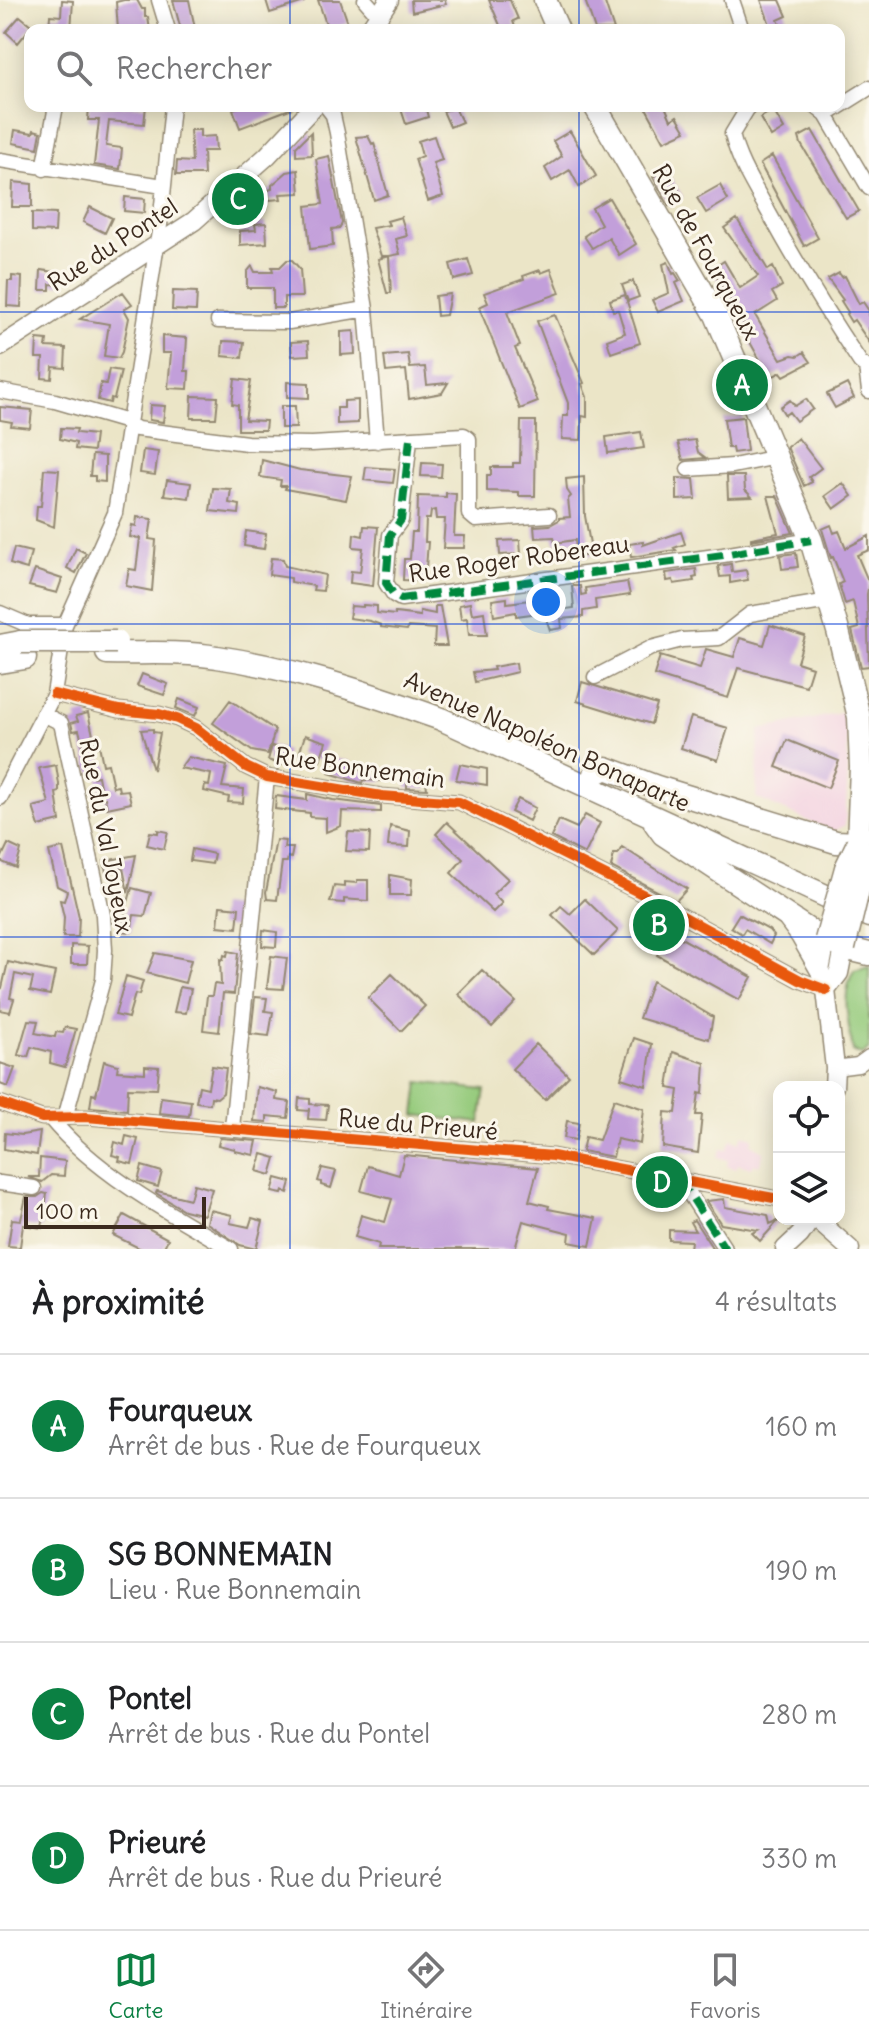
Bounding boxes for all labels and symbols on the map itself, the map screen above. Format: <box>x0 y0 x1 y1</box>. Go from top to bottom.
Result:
street label: Rue de Fourqueux <box>646 159 768 345</box>
pin: C <box>212 169 264 229</box>
street label: Rue du Pontel <box>42 191 183 297</box>
pin: A <box>716 355 768 415</box>
street label: Rue Roger Robereau <box>407 528 631 588</box>
your location <box>526 582 566 622</box>
street label: Avenue Napoléon Bonaparte <box>400 664 695 818</box>
street label: Rue du Val Joyeux <box>73 736 141 936</box>
street label: Rue Bonnemain <box>273 740 447 794</box>
pin: B <box>633 895 685 955</box>
street label: Rue du Prieuré <box>337 1102 499 1146</box>
pin: D <box>636 1152 688 1212</box>
scale bar <box>24 1193 206 1229</box>

